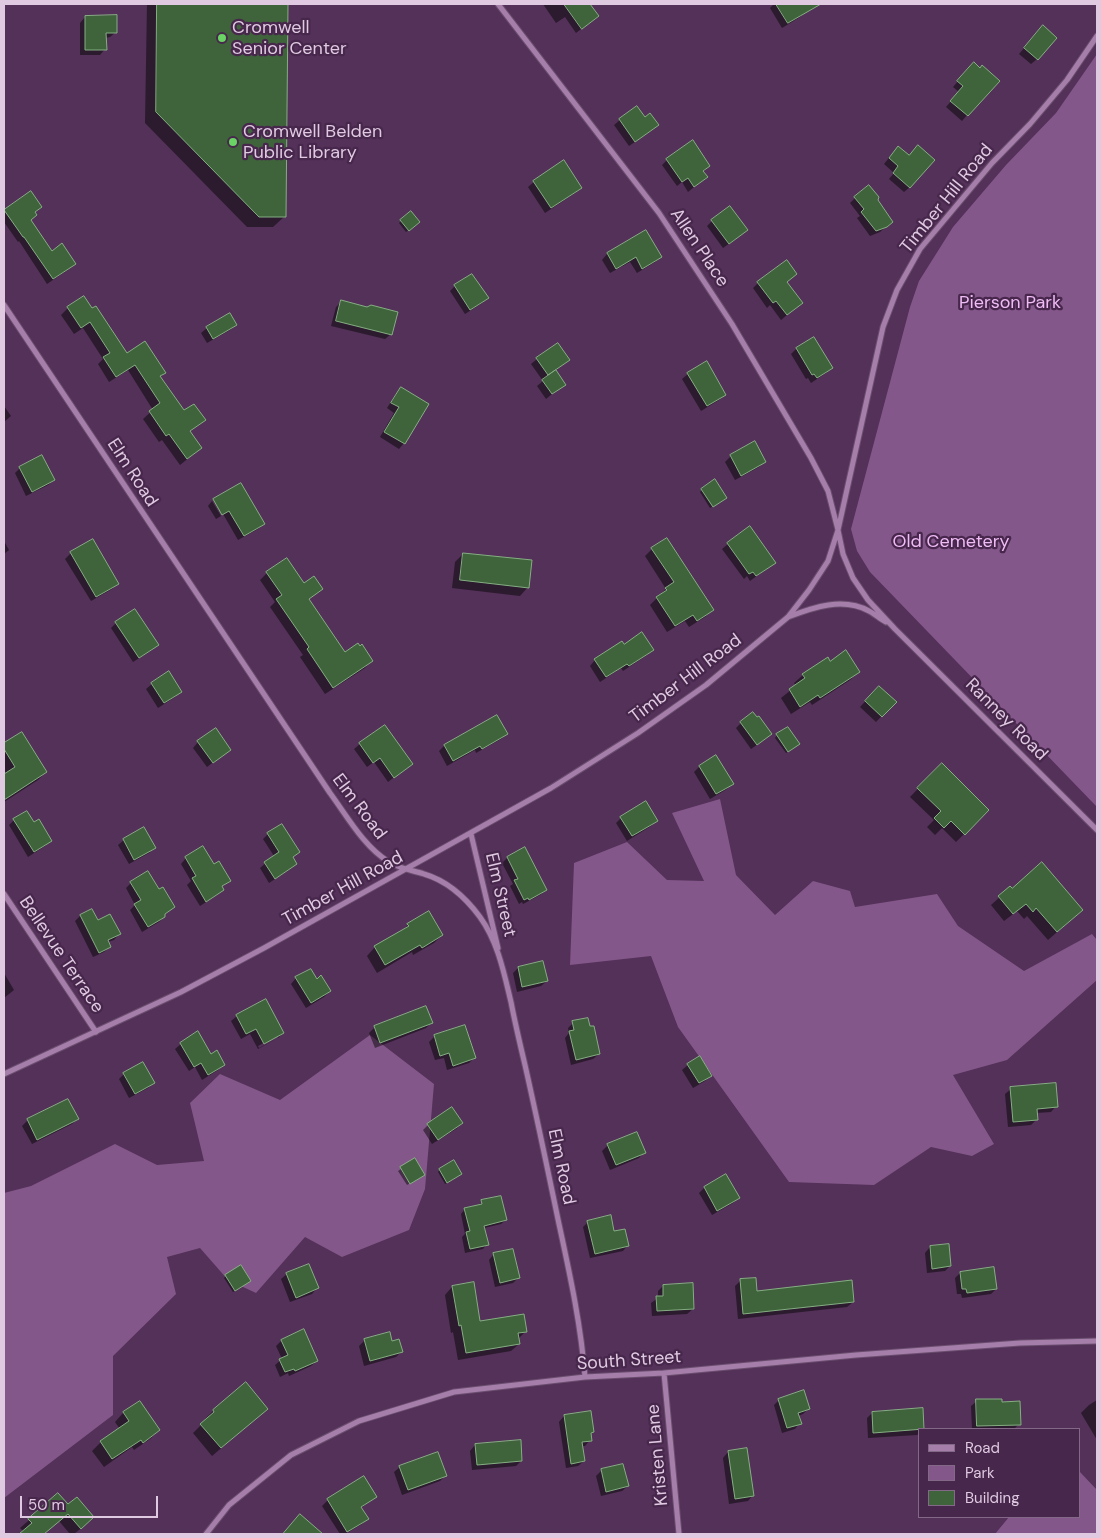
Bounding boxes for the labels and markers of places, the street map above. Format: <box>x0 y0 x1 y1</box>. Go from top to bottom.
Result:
place label: Cromwell Senior Center <box>232 17 347 59</box>
marker: Cromwell Senior Center <box>216 32 228 44</box>
place label: Cromwell Belden Public Library <box>243 121 382 163</box>
marker: Cromwell Belden Public Library <box>227 136 239 148</box>

